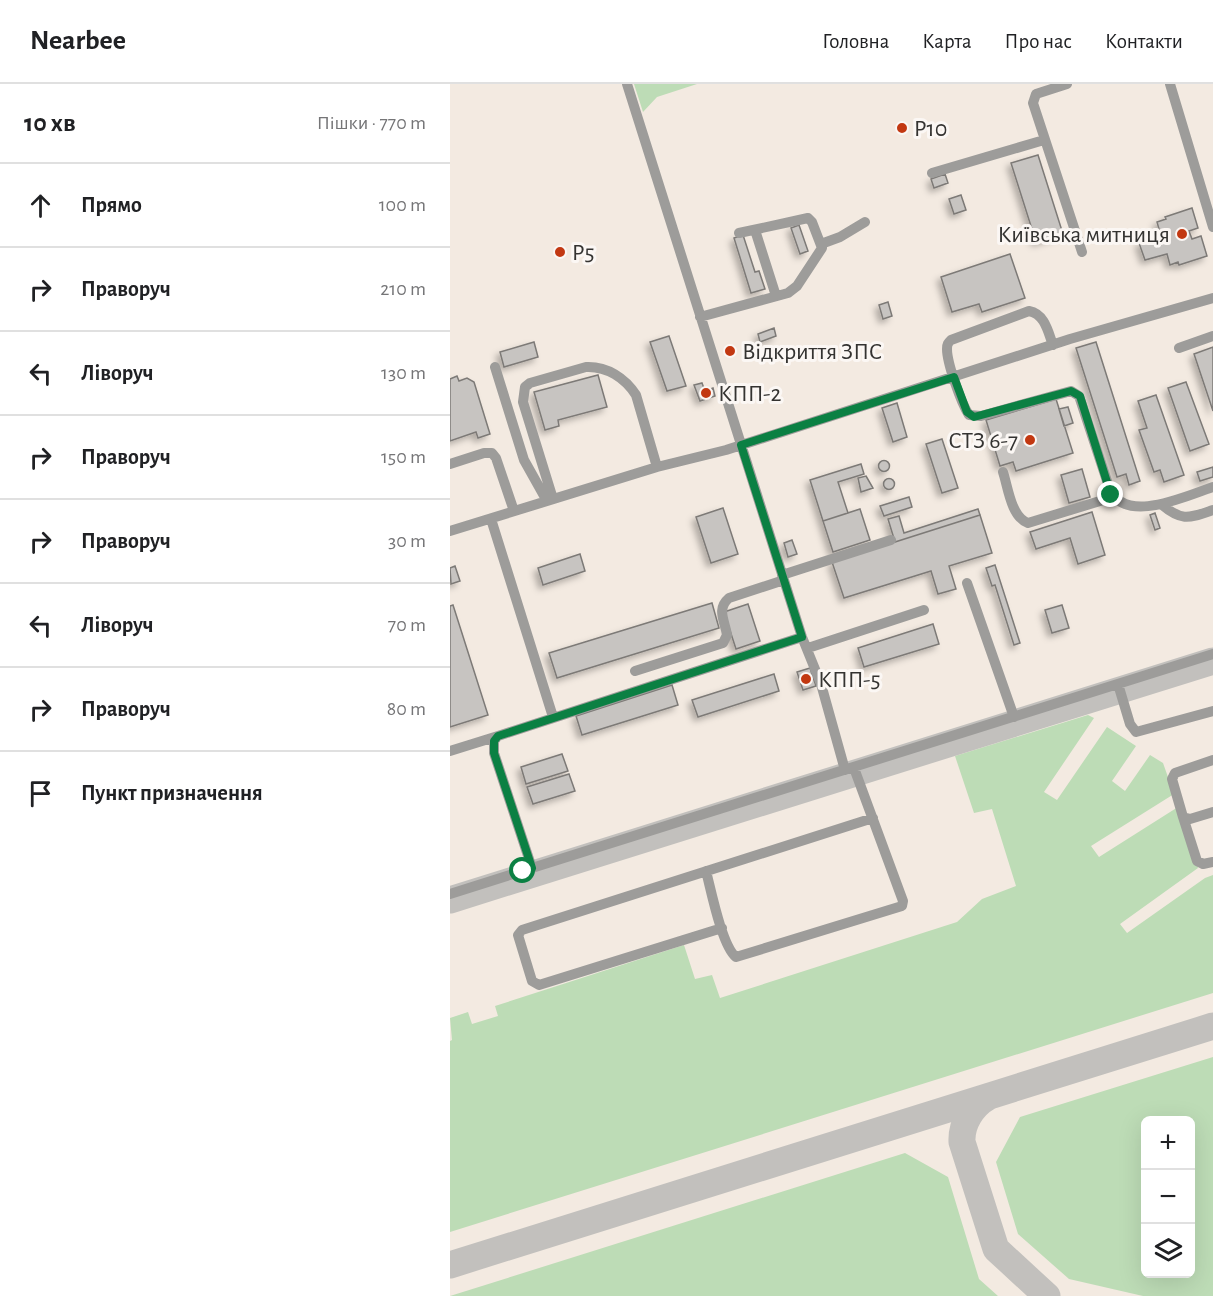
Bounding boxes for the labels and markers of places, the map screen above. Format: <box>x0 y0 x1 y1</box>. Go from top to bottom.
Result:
place label: P10 <box>914 117 947 141</box>
marker: P10 <box>895 121 909 135</box>
place label: Київська митниця <box>998 223 1170 247</box>
marker: Київська митниця <box>1175 227 1189 241</box>
place label: P5 <box>572 241 595 265</box>
marker: P5 <box>553 245 567 259</box>
place label: Відкриття ЗПС <box>742 340 882 364</box>
marker: Відкриття ЗПС <box>723 344 737 358</box>
place label: КПП-2 <box>718 382 781 406</box>
marker: КПП-2 <box>699 386 713 400</box>
place label: СТЗ 6-7 <box>948 429 1018 453</box>
marker: СТЗ 6-7 <box>1023 433 1037 447</box>
place label: КПП-5 <box>818 668 880 692</box>
marker: КПП-5 <box>799 672 813 686</box>

